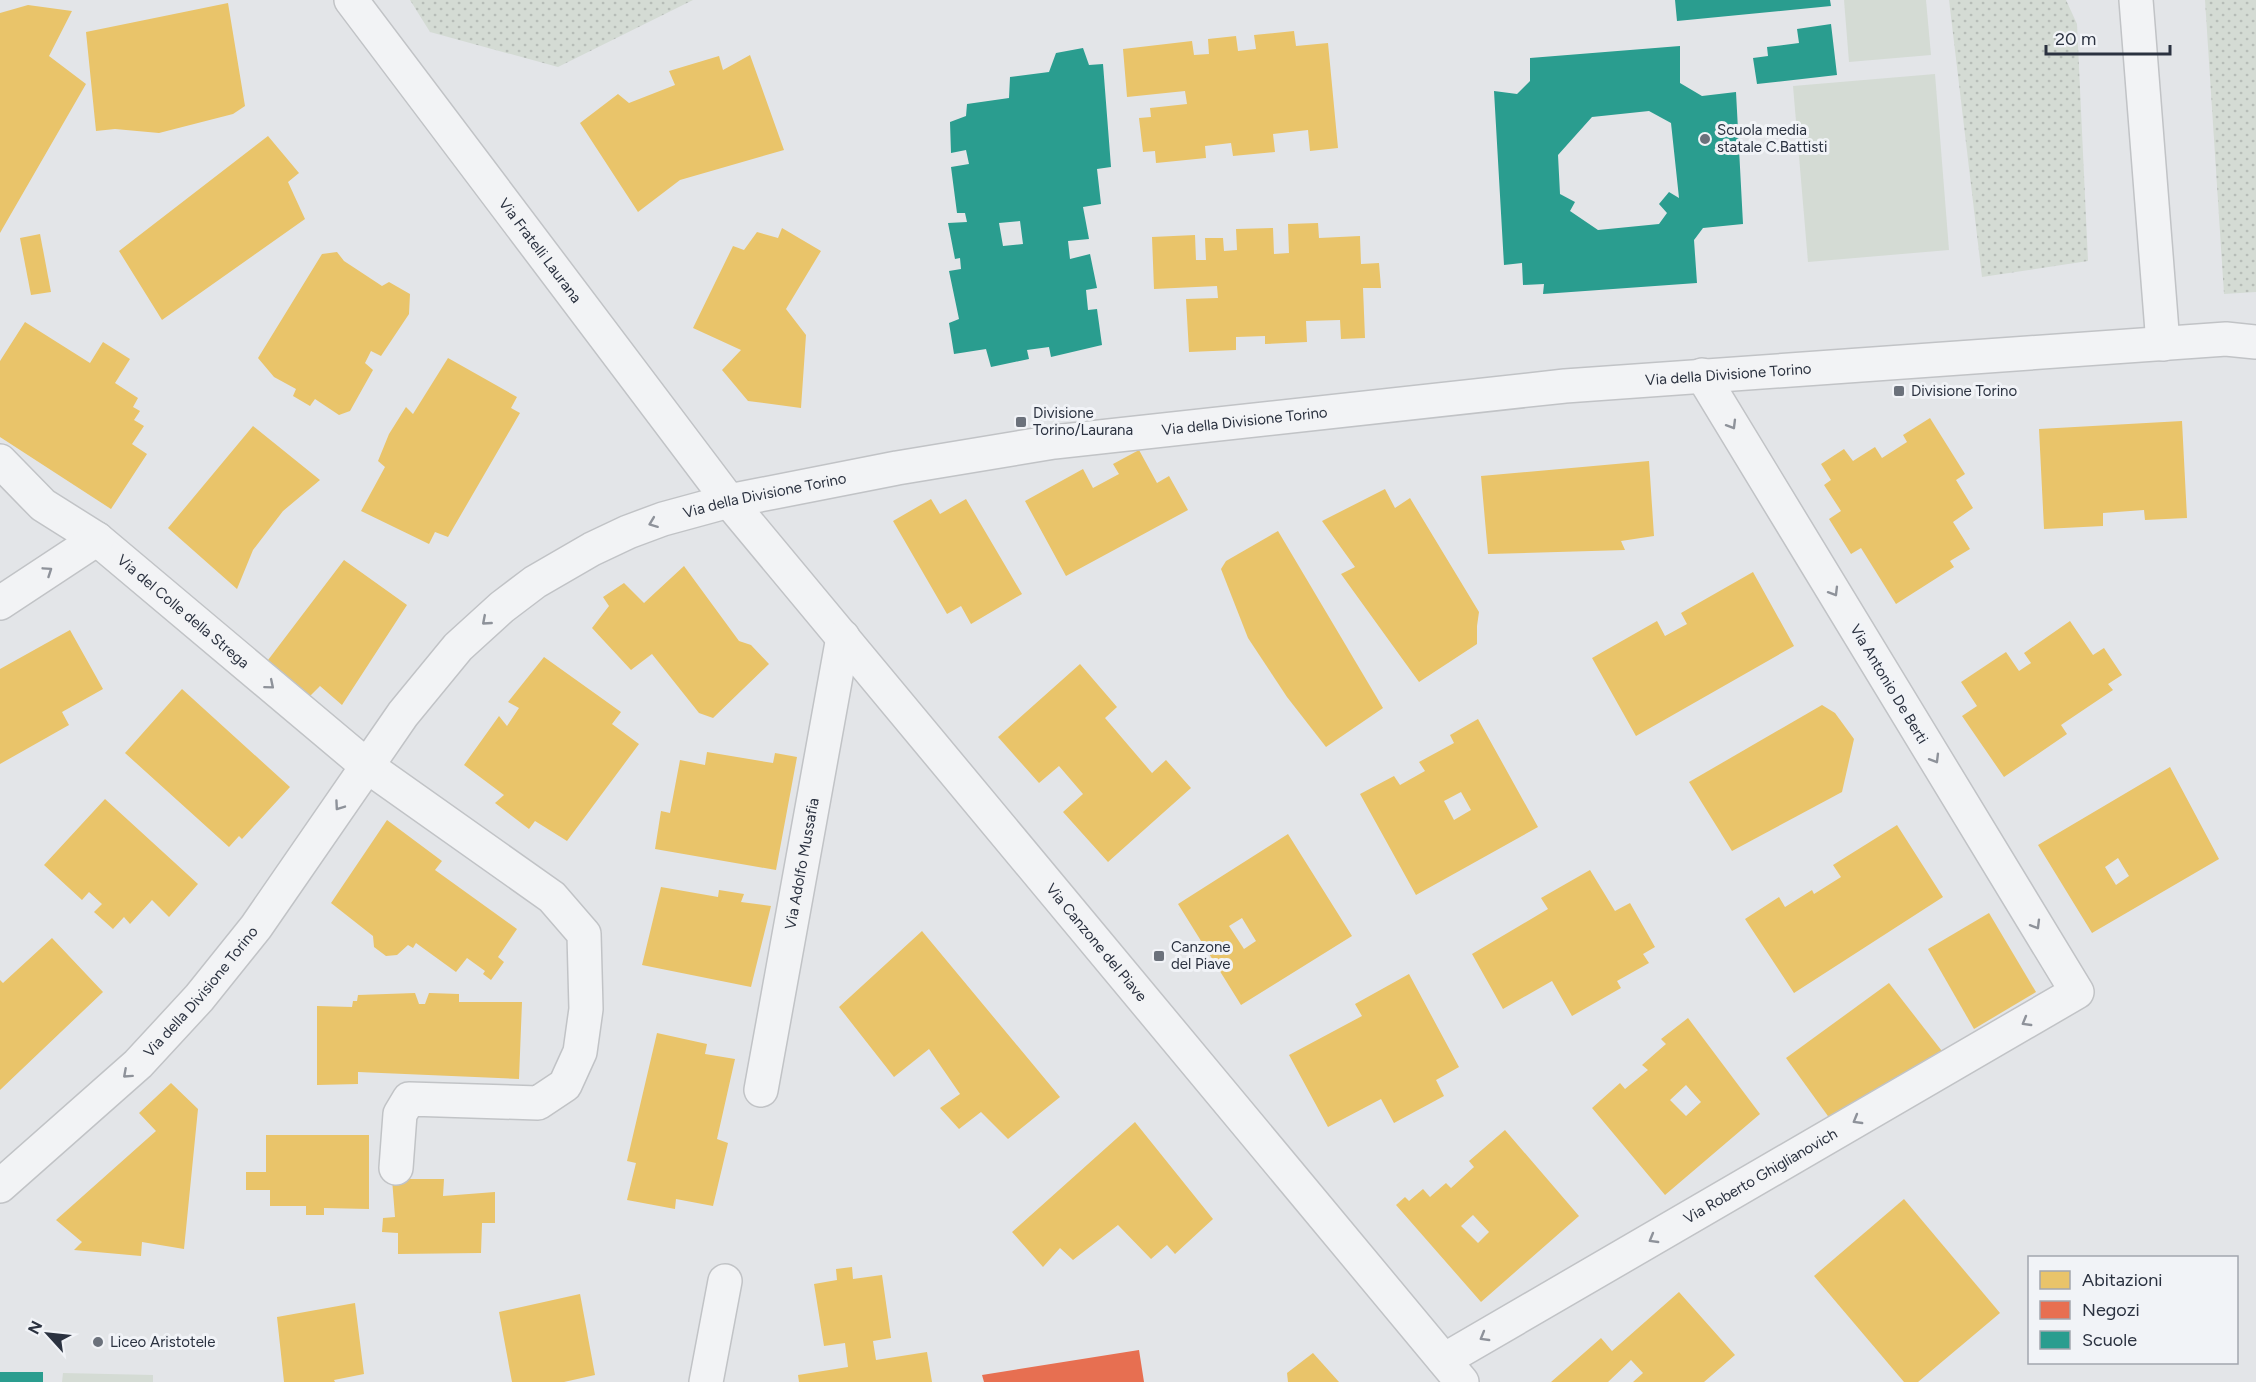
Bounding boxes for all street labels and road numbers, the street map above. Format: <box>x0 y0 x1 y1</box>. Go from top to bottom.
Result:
street label: Via Fratelli Laurana <box>495 195 585 306</box>
street label: Via della Divisione Torino <box>1645 359 1812 389</box>
street label: Via della Divisione Torino <box>1161 403 1329 439</box>
street label: Via della Divisione Torino <box>681 469 848 522</box>
street label: Via del Colle della Strega <box>114 551 253 672</box>
street label: Via Antonio De Berti <box>1846 621 1932 747</box>
street label: Via Adolfo Mussafia <box>781 796 823 931</box>
street label: Via Canzone del Piave <box>1042 880 1151 1005</box>
street label: Via della Divisione Torino <box>140 923 262 1061</box>
street label: Via Roberto Ghiglianovich <box>1680 1124 1840 1228</box>

